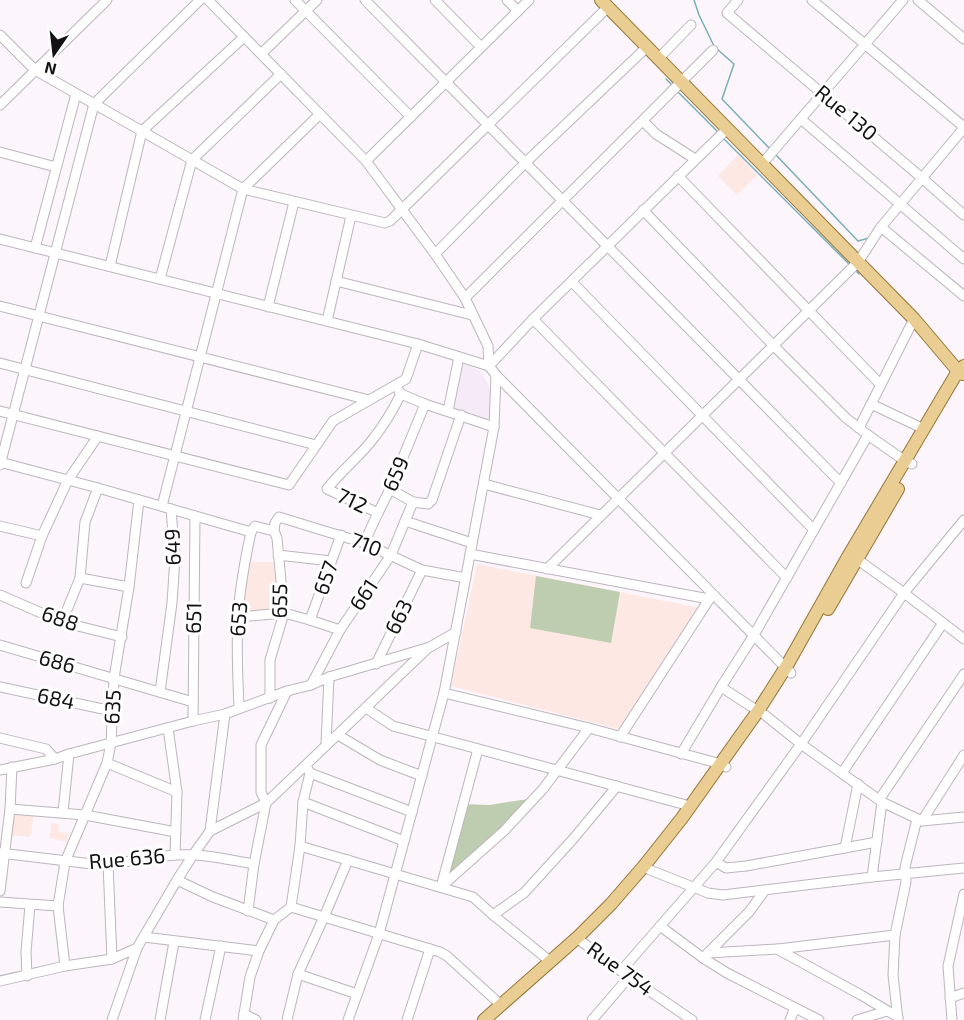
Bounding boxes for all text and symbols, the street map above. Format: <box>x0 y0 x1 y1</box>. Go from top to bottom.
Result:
north arrow <box>24 24 84 84</box>
text: N <box>42 58 58 80</box>
street label: Rue 130 <box>811 79 883 145</box>
street label: 659 <box>376 452 413 495</box>
street label: 712 <box>333 482 372 518</box>
street label: 710 <box>347 526 386 561</box>
street label: 649 <box>158 528 185 566</box>
street label: 657 <box>307 557 342 598</box>
street label: 661 <box>343 574 382 615</box>
street label: 655 <box>266 583 291 618</box>
street label: 663 <box>379 595 417 638</box>
street label: 688 <box>39 600 82 636</box>
street label: 653 <box>224 601 251 637</box>
street label: 651 <box>180 602 205 634</box>
street label: 686 <box>36 643 79 678</box>
street label: 684 <box>35 681 77 714</box>
street label: 635 <box>98 689 125 725</box>
street label: Rue 636 <box>88 842 166 873</box>
street label: Rue 754 <box>583 935 659 1000</box>

